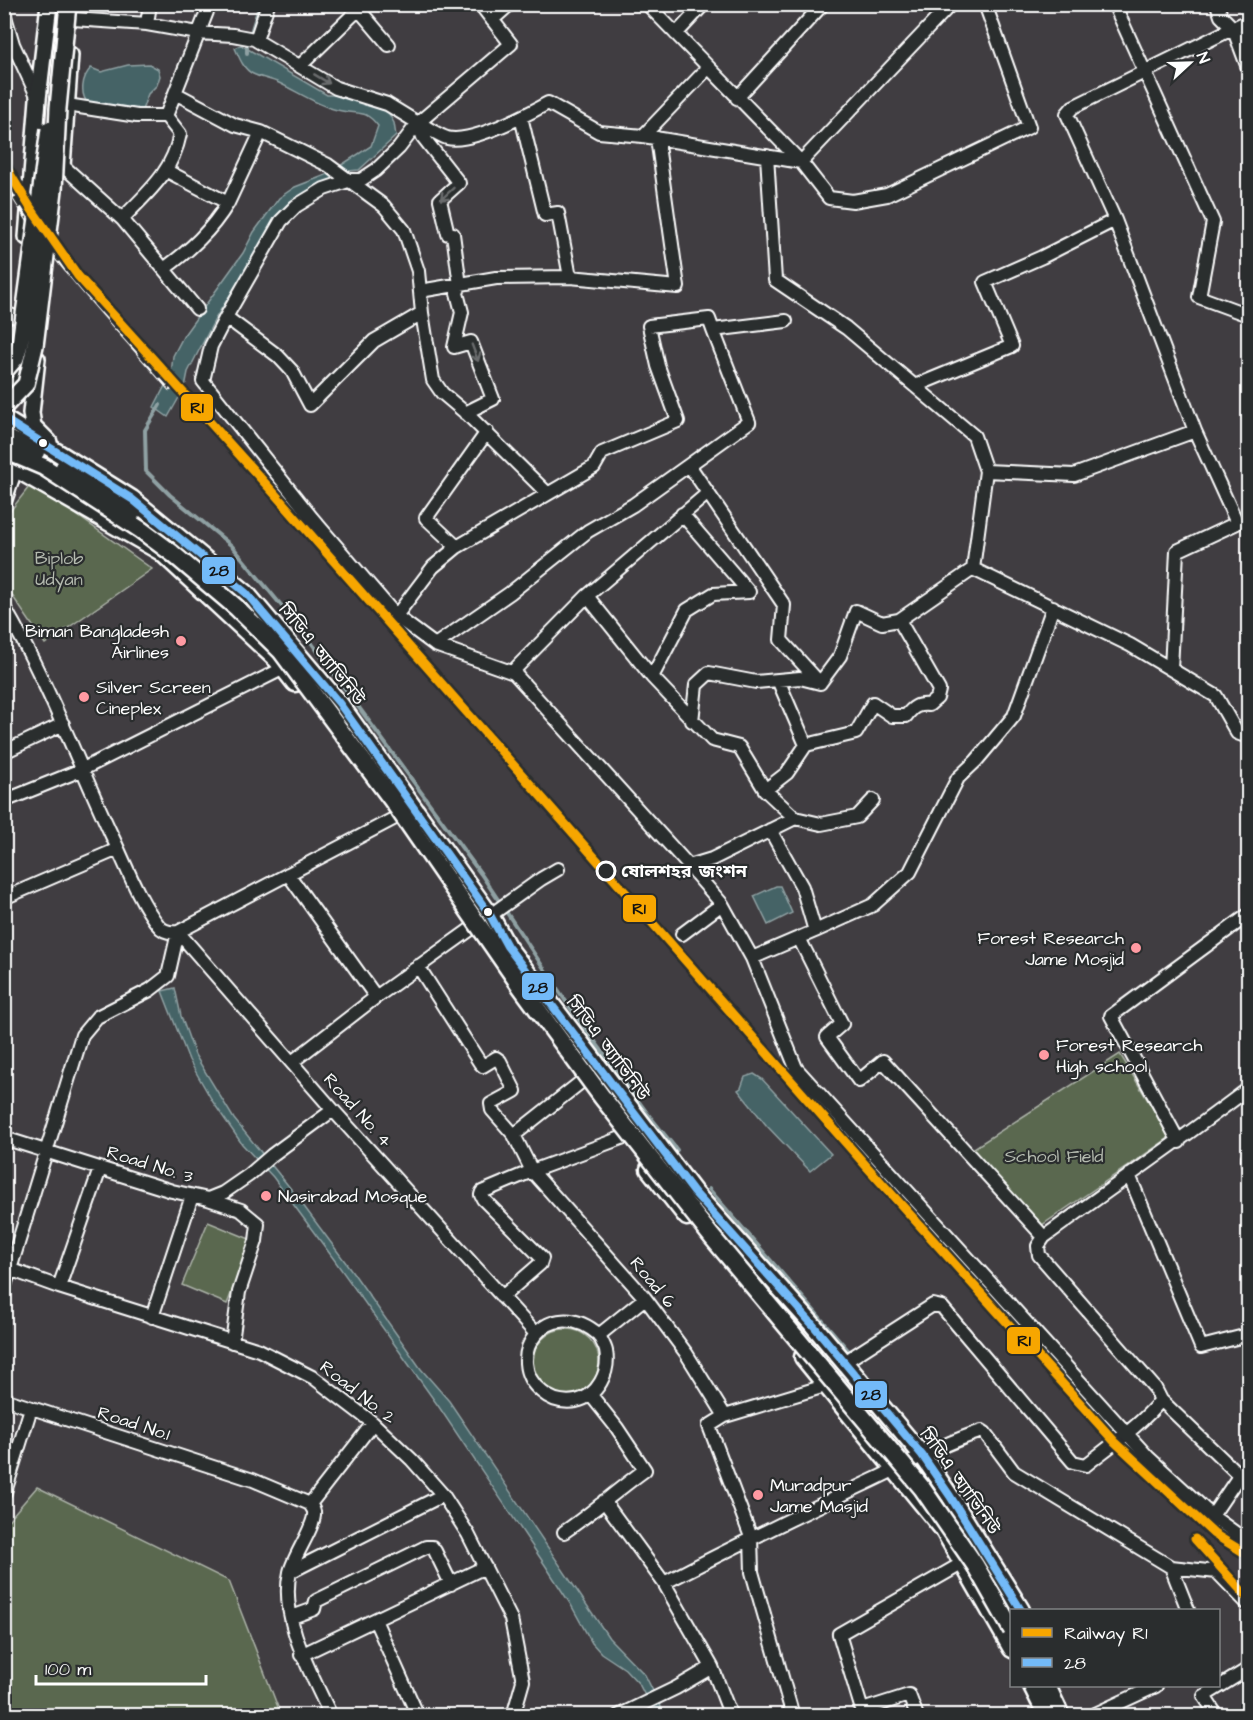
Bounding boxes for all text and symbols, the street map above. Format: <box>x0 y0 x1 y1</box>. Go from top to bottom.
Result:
north arrow <box>1160 33 1220 93</box>
text: N <box>1191 49 1215 67</box>
one-way arrow <box>313 74 330 86</box>
one-way arrow <box>440 187 455 201</box>
one-way arrow <box>470 343 481 362</box>
line badge: R1 <box>180 393 214 422</box>
text: R1 <box>190 397 205 419</box>
unlabelled marker <box>37 437 49 449</box>
park label: Biplob Udyan <box>35 546 83 593</box>
line badge: 28 <box>201 556 236 585</box>
text: 28 <box>208 560 229 582</box>
street label: সিডিএ অ্যাভিনিউ <box>272 597 371 711</box>
place label: Biman Bangladesh Airlines <box>25 619 169 665</box>
marker: Biman Bangladesh Airlines <box>174 634 188 648</box>
place label: Silver Screen Cineplex <box>96 675 211 721</box>
marker: Silver Screen Cineplex <box>77 690 91 704</box>
place label: ষোলশহর জংশন <box>621 859 748 884</box>
marker: ষোলশহর জংশন <box>596 861 616 881</box>
line badge: R1 <box>622 894 657 923</box>
text: R1 <box>632 898 647 920</box>
unlabelled marker <box>482 906 494 918</box>
place label: Forest Research Jame Mosjid <box>977 926 1124 972</box>
marker: Forest Research Jame Mosjid <box>1129 941 1143 955</box>
line badge: 28 <box>521 972 555 1001</box>
text: 28 <box>527 977 548 999</box>
street label: সিডিএ অ্যাভিনিউ <box>559 990 655 1106</box>
place label: Forest Research High school <box>1056 1033 1203 1080</box>
marker: Forest Research High school <box>1037 1048 1051 1062</box>
street label: Road No. 4 <box>318 1068 398 1153</box>
street label: Road No. 3 <box>104 1140 196 1189</box>
park label: School Field <box>1004 1144 1104 1169</box>
place label: Nasirabad Mosque <box>278 1184 427 1209</box>
marker: Nasirabad Mosque <box>259 1189 273 1203</box>
street label: Road 6 <box>624 1251 681 1313</box>
line badge: R1 <box>1006 1326 1041 1355</box>
text: R1 <box>1017 1330 1032 1352</box>
street label: Road No. 2 <box>315 1355 401 1430</box>
line badge: 28 <box>854 1380 888 1409</box>
text: 28 <box>860 1384 881 1406</box>
street label: Road No.1 <box>94 1400 173 1447</box>
street label: সিডিএ অ্যাভিনিউ <box>913 1422 1006 1540</box>
place label: Muradpur Jame Masjid <box>770 1473 868 1519</box>
marker: Muradpur Jame Masjid <box>751 1488 765 1502</box>
legend <box>1010 1609 1220 1687</box>
text: Railway R1 <box>1064 1621 1147 1647</box>
scale bar <box>36 1648 206 1686</box>
text: 28 <box>1064 1651 1086 1676</box>
text: 100 m <box>45 1657 91 1682</box>

